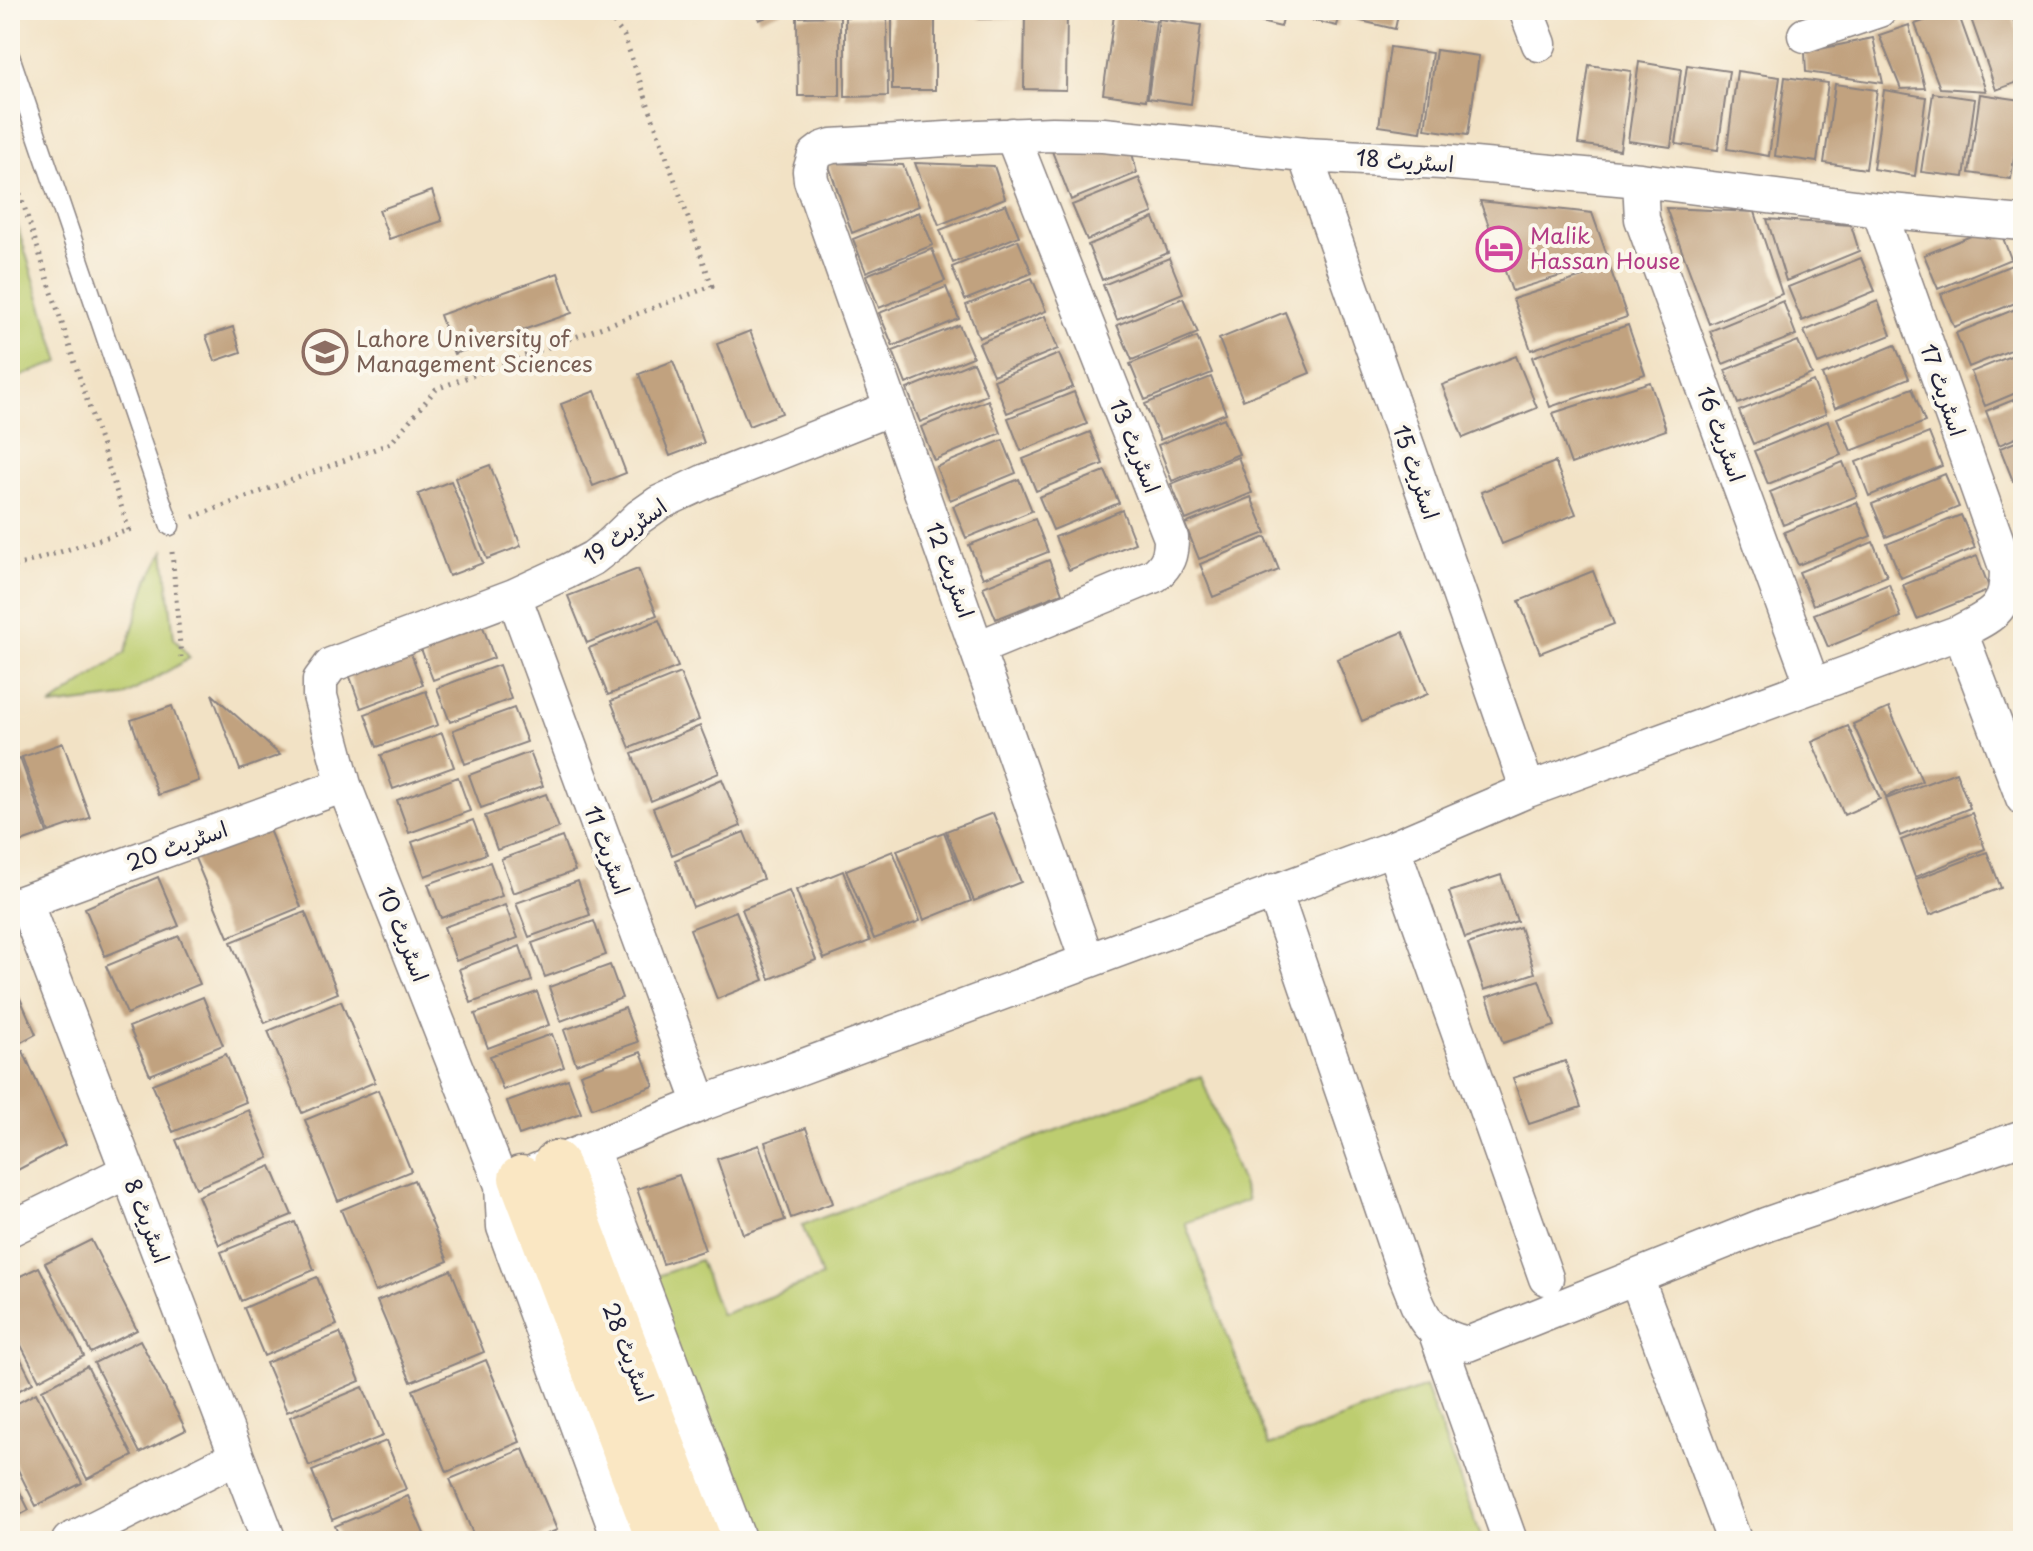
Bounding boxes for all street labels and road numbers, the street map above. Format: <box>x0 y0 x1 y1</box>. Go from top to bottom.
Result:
street label: اسٹریٹ 18 <box>1355 140 1455 179</box>
street label: اسٹریٹ 17 <box>1913 339 1976 440</box>
street label: اسٹریٹ 16 <box>1690 381 1755 486</box>
street label: اسٹریٹ 13 <box>1103 393 1170 497</box>
street label: اسٹریٹ 15 <box>1386 420 1449 523</box>
street label: اسٹریٹ 19 <box>575 489 673 573</box>
street label: اسٹریٹ 12 <box>919 517 984 622</box>
street label: اسٹریٹ 11 <box>577 800 640 899</box>
street label: اسٹریٹ 20 <box>121 811 232 878</box>
street label: اسٹریٹ 10 <box>370 881 438 986</box>
street label: اسٹریٹ 8 <box>117 1173 180 1267</box>
street label: اسٹریٹ 28 <box>595 1297 663 1406</box>

